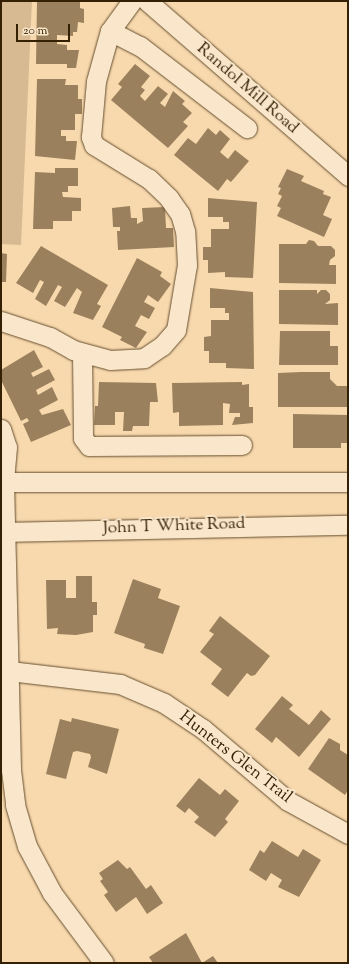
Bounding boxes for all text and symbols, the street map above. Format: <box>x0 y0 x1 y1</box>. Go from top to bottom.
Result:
scale bar <box>18 16 72 42</box>
text: 20 m <box>23 22 47 40</box>
street label: Randol Mill Road <box>192 39 302 139</box>
street label: John T White Road <box>102 514 246 540</box>
street label: Hunters Glen Trail <box>174 708 296 808</box>

